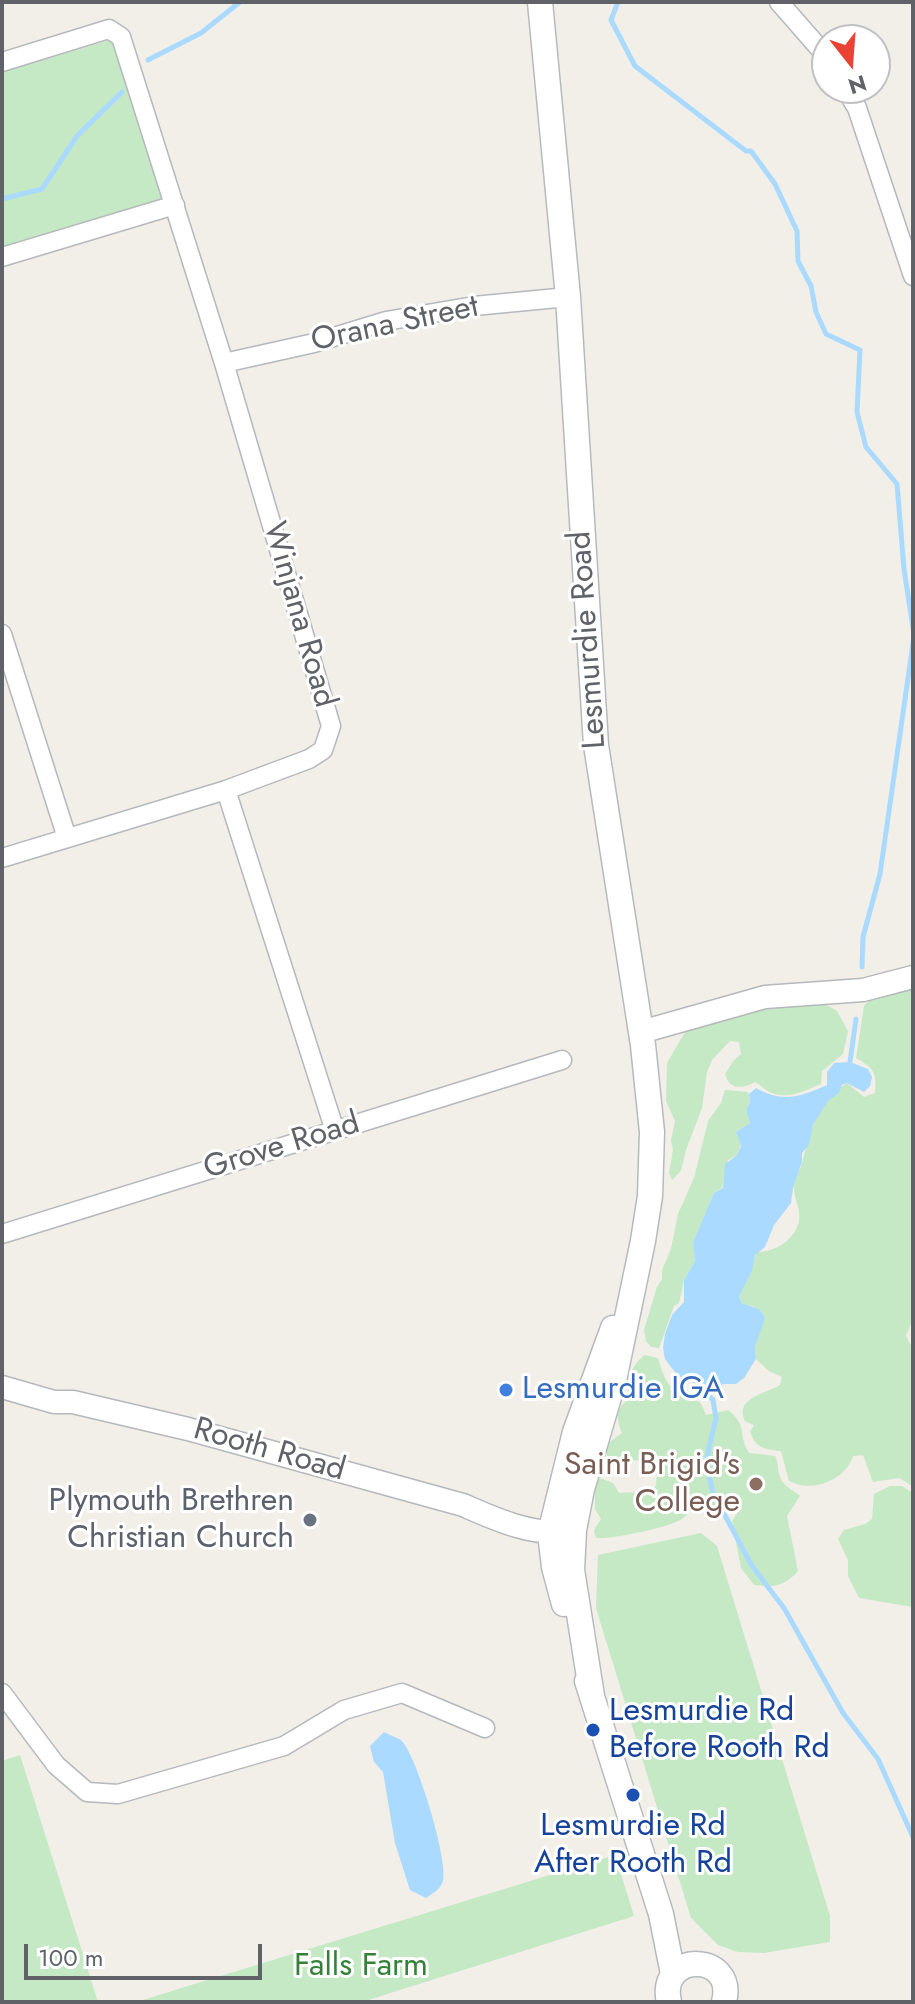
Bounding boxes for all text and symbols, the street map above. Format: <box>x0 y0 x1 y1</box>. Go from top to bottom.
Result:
north arrow <box>811 24 891 104</box>
text: N <box>844 67 870 103</box>
street label: Orana Street <box>308 289 482 361</box>
street label: Winjana Road <box>253 518 343 712</box>
street label: Lesmurdie Road <box>562 530 616 750</box>
street label: Grove Road <box>199 1105 365 1189</box>
place label: Lesmurdie IGA <box>522 1371 724 1409</box>
marker: Lesmurdie IGA <box>497 1381 515 1399</box>
street label: Rooth Road <box>189 1411 349 1491</box>
place label: Saint Brigid's College <box>564 1447 740 1522</box>
marker: Saint Brigid's College <box>747 1475 765 1493</box>
place label: Plymouth Brethren Christian Church <box>49 1483 294 1558</box>
marker: Plymouth Brethren Christian Church <box>301 1511 319 1529</box>
place label: Lesmurdie Rd Before Rooth Rd <box>609 1693 830 1768</box>
marker: Lesmurdie Rd Before Rooth Rd <box>584 1721 602 1739</box>
marker: Lesmurdie Rd After Rooth Rd <box>624 1786 642 1804</box>
place label: Lesmurdie Rd After Rooth Rd <box>534 1808 732 1883</box>
scale bar <box>28 1928 266 1978</box>
text: 100 m <box>38 1940 104 1975</box>
park label: Falls Farm <box>294 1948 428 1986</box>

